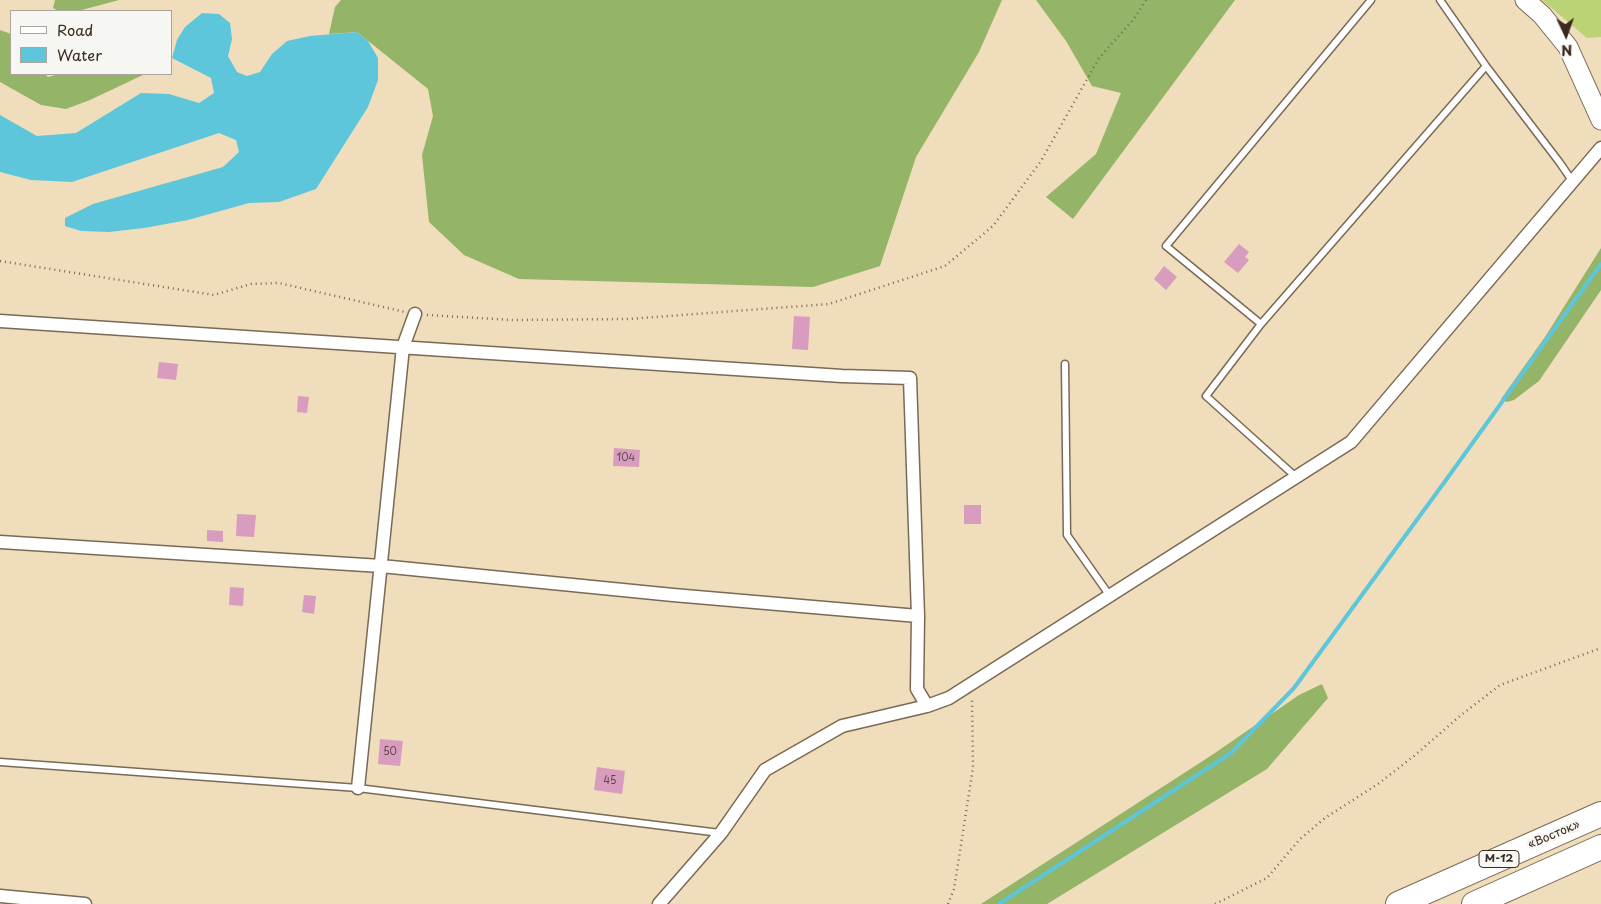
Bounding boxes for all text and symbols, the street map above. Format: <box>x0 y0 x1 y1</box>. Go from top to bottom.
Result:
legend <box>10 10 172 75</box>
north arrow <box>1541 10 1591 60</box>
text: Road <box>57 18 93 41</box>
text: N <box>1561 40 1573 61</box>
text: Water <box>57 43 102 66</box>
house number: 104 <box>617 452 635 464</box>
house number: 50 <box>383 746 397 758</box>
house number: 45 <box>604 775 616 787</box>
street label: «Восток» <box>1526 818 1582 852</box>
road number: М-12 <box>1479 851 1519 868</box>

